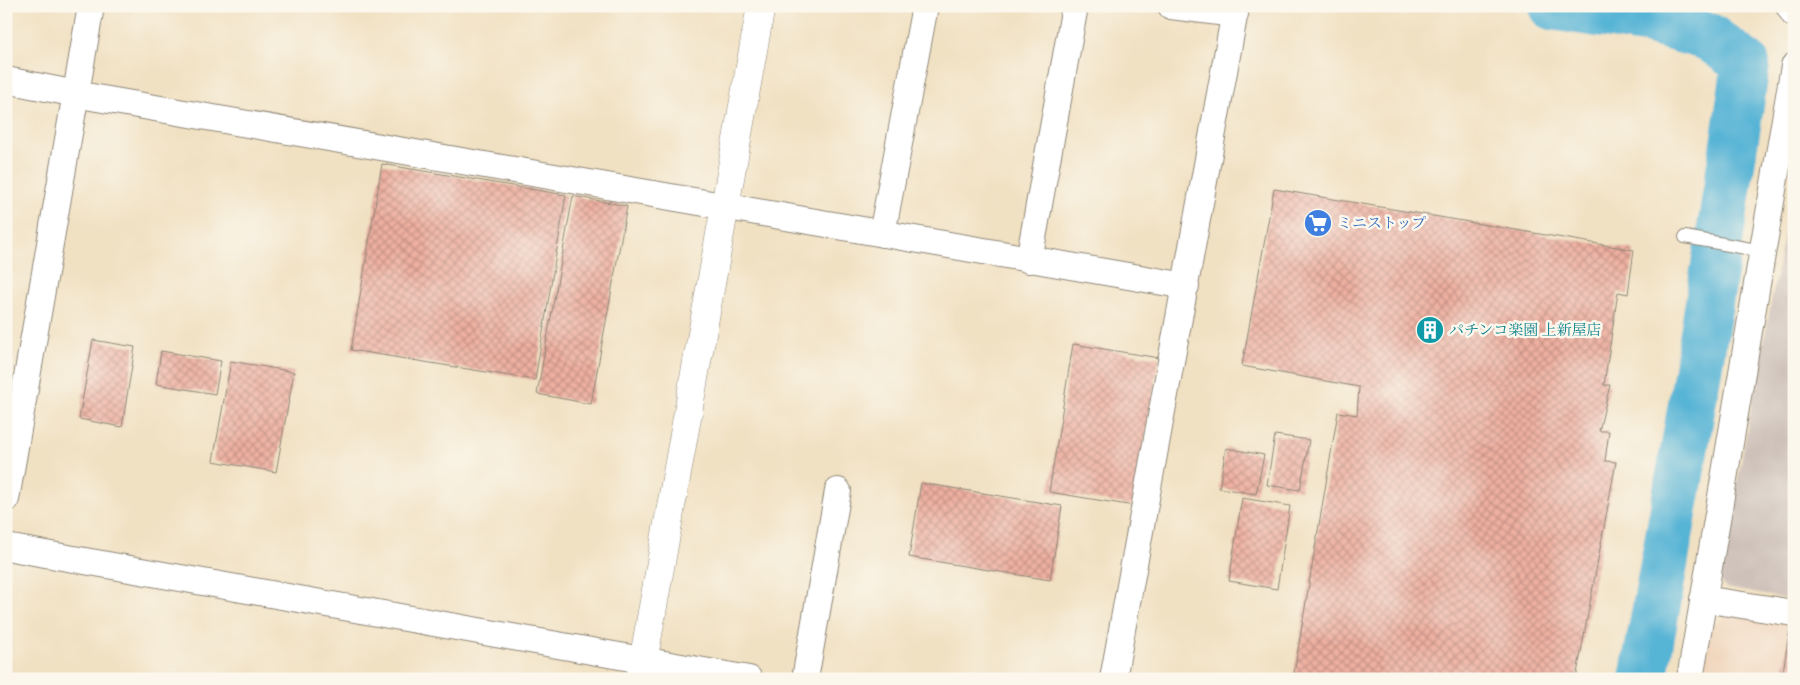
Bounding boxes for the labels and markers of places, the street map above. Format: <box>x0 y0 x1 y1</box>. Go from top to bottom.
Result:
supermarket icon: ミニストップ <box>1303 208 1333 238</box>
place label: ミニストップ <box>1337 214 1427 232</box>
building icon: パチンコ楽園 上新屋店 <box>1415 315 1445 345</box>
place label: パチンコ楽園 上新屋店 <box>1449 321 1601 339</box>

